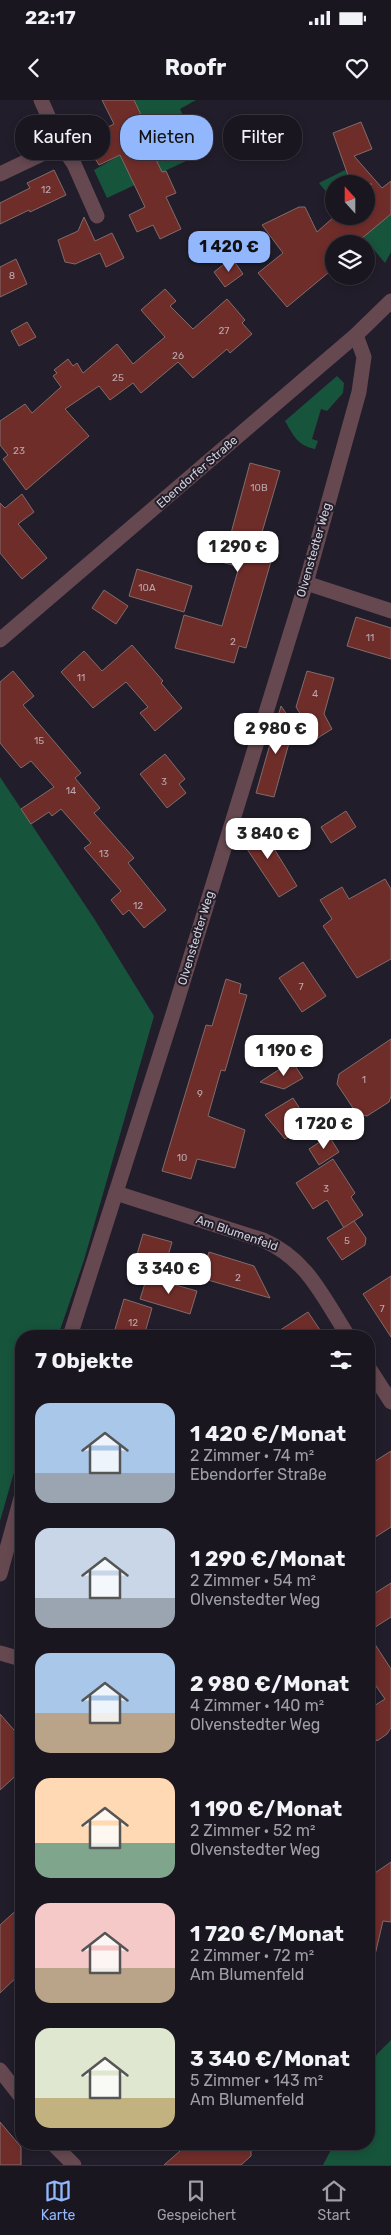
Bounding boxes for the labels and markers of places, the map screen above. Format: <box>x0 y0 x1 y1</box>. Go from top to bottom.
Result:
pin: 1 420 € <box>183 230 275 273</box>
pin: 1 290 € <box>192 530 284 573</box>
pin: 2 980 € <box>230 712 322 755</box>
pin: 3 840 € <box>222 818 314 860</box>
pin: 1 190 € <box>238 1034 330 1077</box>
pin: 1 720 € <box>278 1108 370 1150</box>
pin: 3 340 € <box>123 1252 215 1295</box>

